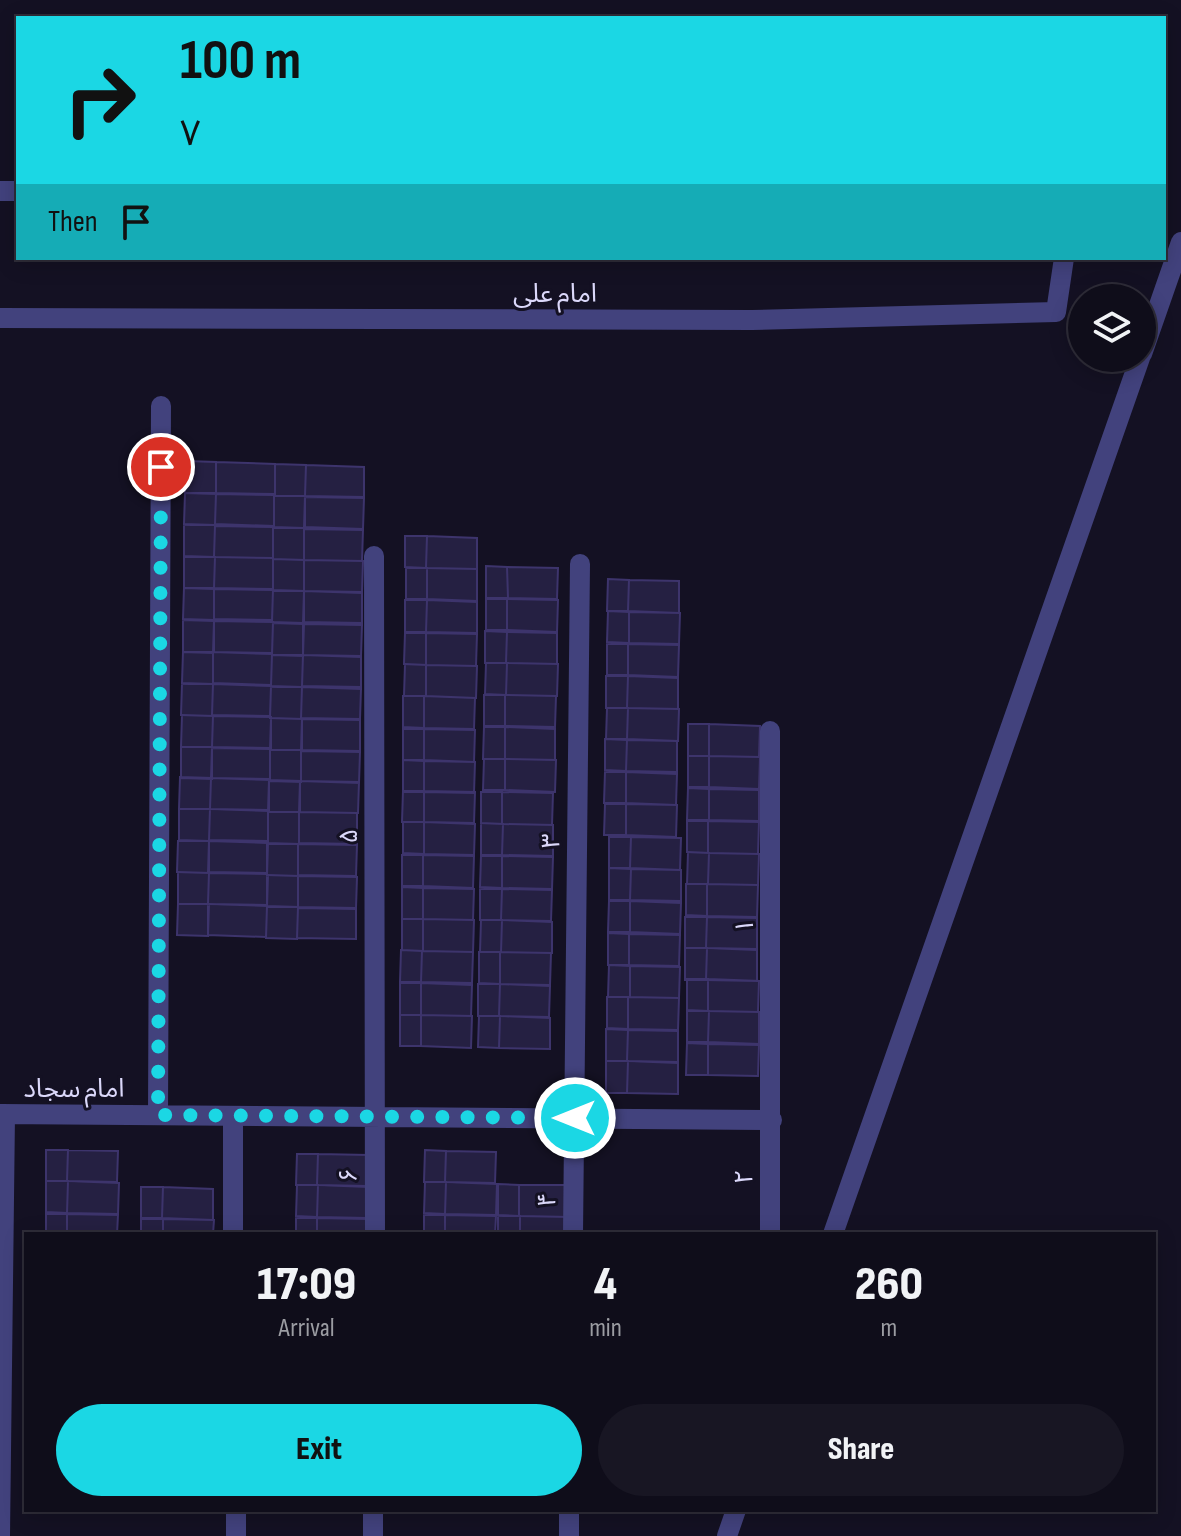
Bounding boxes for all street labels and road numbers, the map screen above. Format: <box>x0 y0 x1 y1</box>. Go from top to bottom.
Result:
street label: امام علی <box>513 279 597 313</box>
street label: ۵ <box>334 829 365 843</box>
street label: ۳ <box>536 833 568 849</box>
street label: ۱ <box>730 919 761 933</box>
street label: امام سجاد <box>23 1074 125 1108</box>
street label: ۶ <box>334 1168 365 1182</box>
street label: ۲ <box>729 1169 761 1185</box>
street label: ۴ <box>532 1192 564 1208</box>

